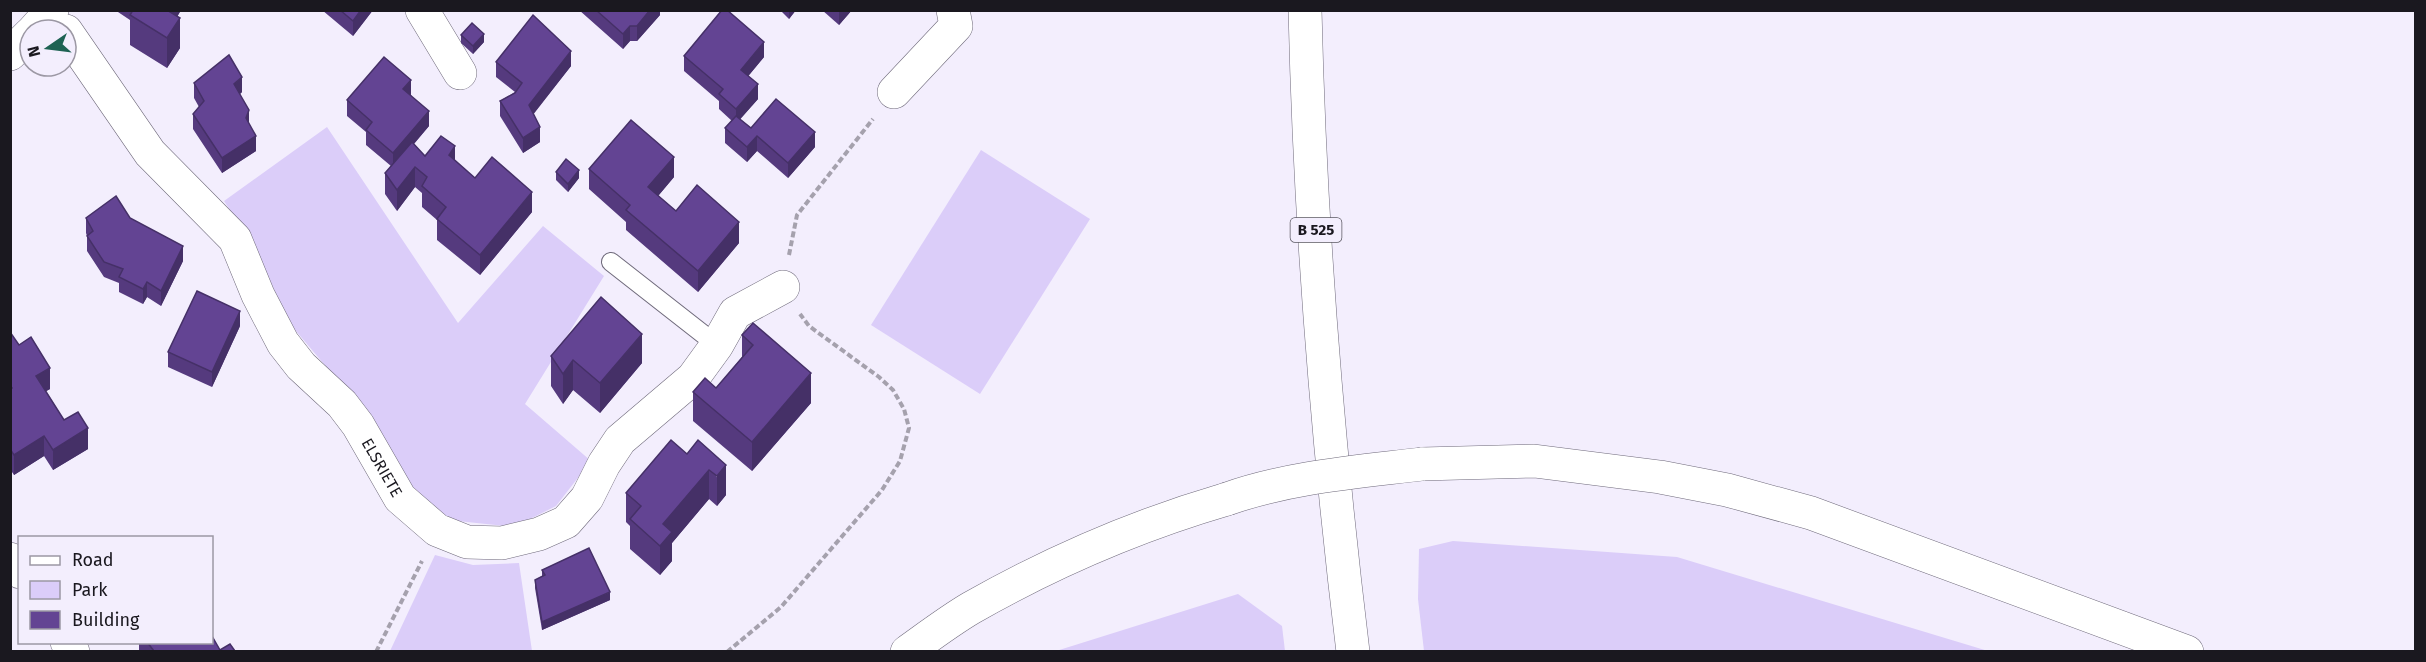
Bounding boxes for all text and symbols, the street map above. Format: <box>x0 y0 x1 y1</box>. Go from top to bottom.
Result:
north arrow <box>18 18 78 78</box>
text: N <box>23 44 44 59</box>
road number: B 525 <box>1290 218 1342 242</box>
street label: ELSRIETE <box>358 434 407 500</box>
legend <box>18 536 213 644</box>
text: Road <box>72 549 114 571</box>
text: Park <box>72 579 108 601</box>
text: Building <box>72 609 140 631</box>

